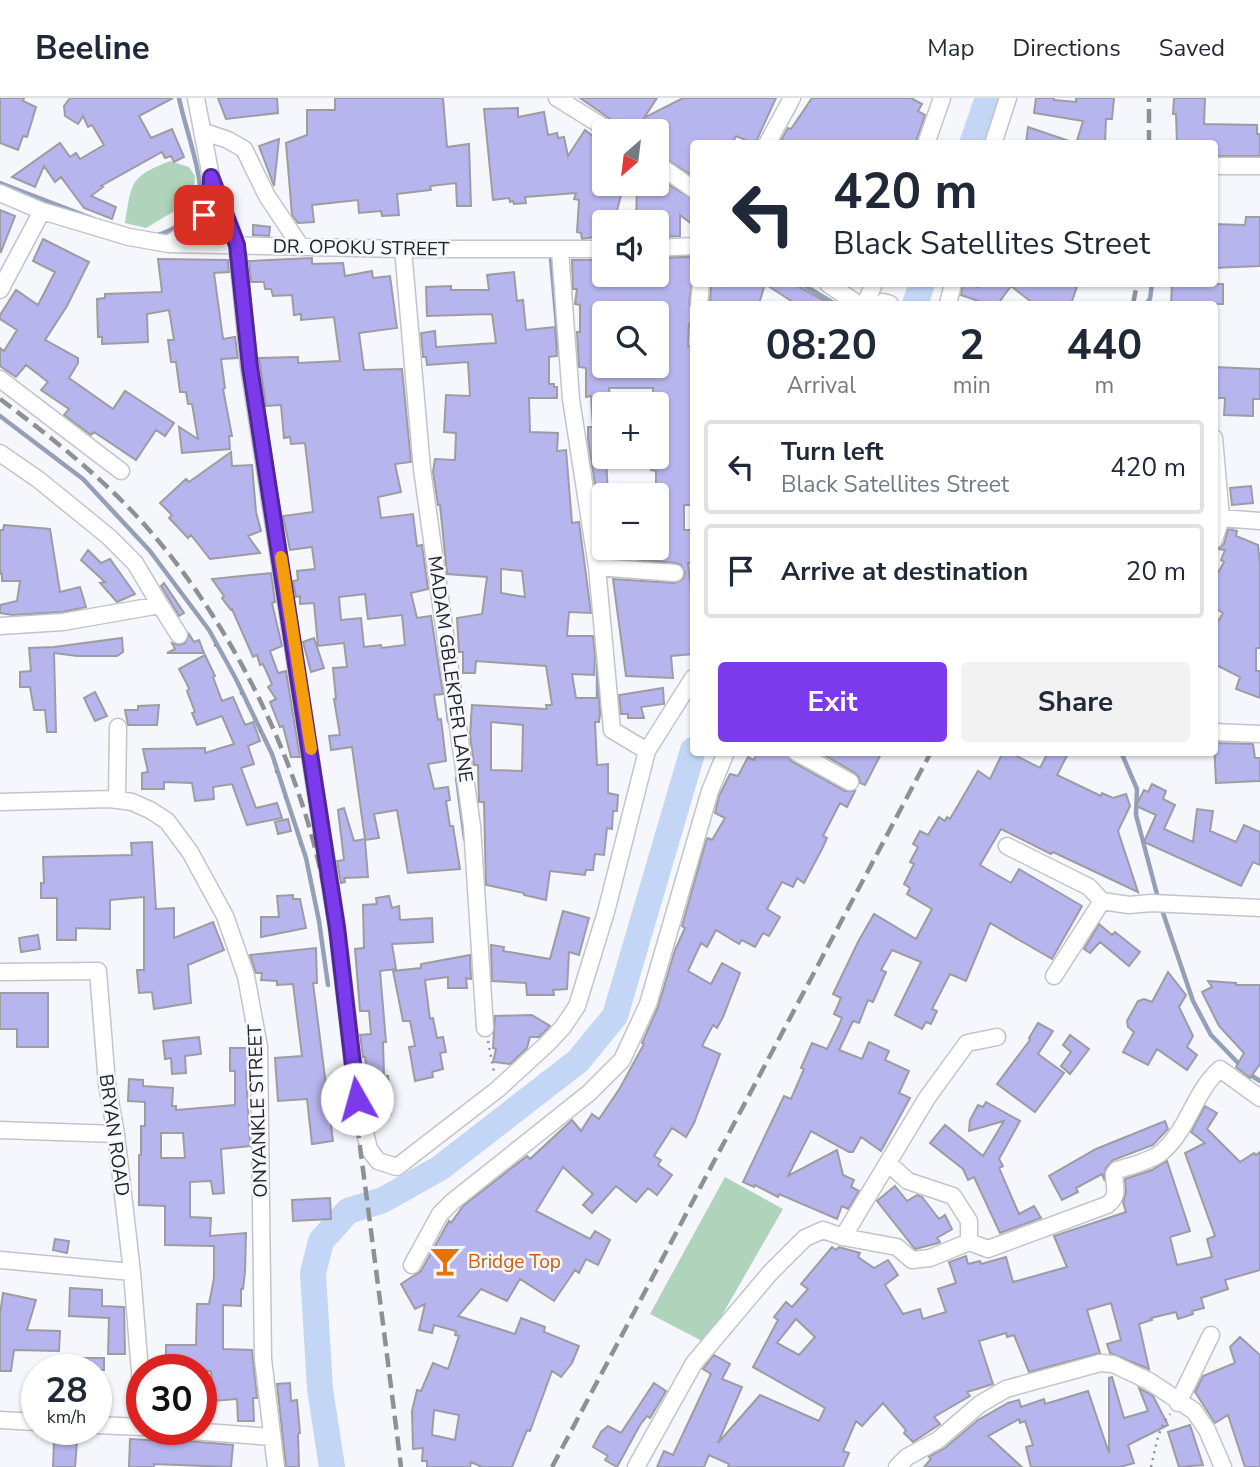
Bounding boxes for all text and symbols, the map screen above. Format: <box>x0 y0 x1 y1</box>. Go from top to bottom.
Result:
text: Beeline <box>35 26 150 71</box>
text: Map <box>927 32 974 64</box>
text: Directions <box>1012 32 1121 64</box>
text: Saved <box>1159 32 1225 64</box>
north arrow <box>592 119 668 196</box>
map controls <box>592 119 669 560</box>
text: 420 m <box>833 158 977 225</box>
icon: left <box>718 168 809 259</box>
pin <box>174 185 234 245</box>
icon: arrive <box>185 196 223 234</box>
button: sound <box>592 210 669 287</box>
text: Black Satellites Street <box>833 222 1150 265</box>
street label: DR. OPOKU STREET <box>273 233 450 263</box>
button: search <box>592 301 669 378</box>
text: 08:20 <box>766 317 877 374</box>
text: 2 <box>959 317 984 374</box>
text: 440 <box>1067 317 1142 374</box>
text: Arrival <box>787 370 856 401</box>
text: min <box>953 370 991 401</box>
text: m <box>1095 370 1114 401</box>
button: + <box>592 392 669 469</box>
text: Turn left <box>781 434 884 469</box>
icon: left <box>722 448 760 486</box>
text: 420 m <box>1110 450 1186 485</box>
text: Black Satellites Street <box>781 469 1009 500</box>
button: − <box>592 483 669 560</box>
icon: arrive <box>722 552 760 590</box>
street label: MADAM GBLEKPER LANE <box>421 554 479 784</box>
text: Arrive at destination <box>781 554 1028 589</box>
text: 20 m <box>1126 554 1186 589</box>
button: Exit <box>718 662 947 742</box>
button: Share <box>961 662 1190 742</box>
street label: ONYANKLE STREET <box>242 1023 274 1198</box>
position arrow <box>320 1062 394 1136</box>
street label: BRYAN ROAD <box>93 1072 135 1198</box>
bar icon: Bridge Top <box>428 1244 462 1278</box>
place label: Bridge Top <box>468 1249 561 1275</box>
speed limit sign: 30 <box>126 1354 217 1445</box>
text: 28 <box>45 1367 88 1414</box>
text: km/h <box>47 1405 86 1429</box>

